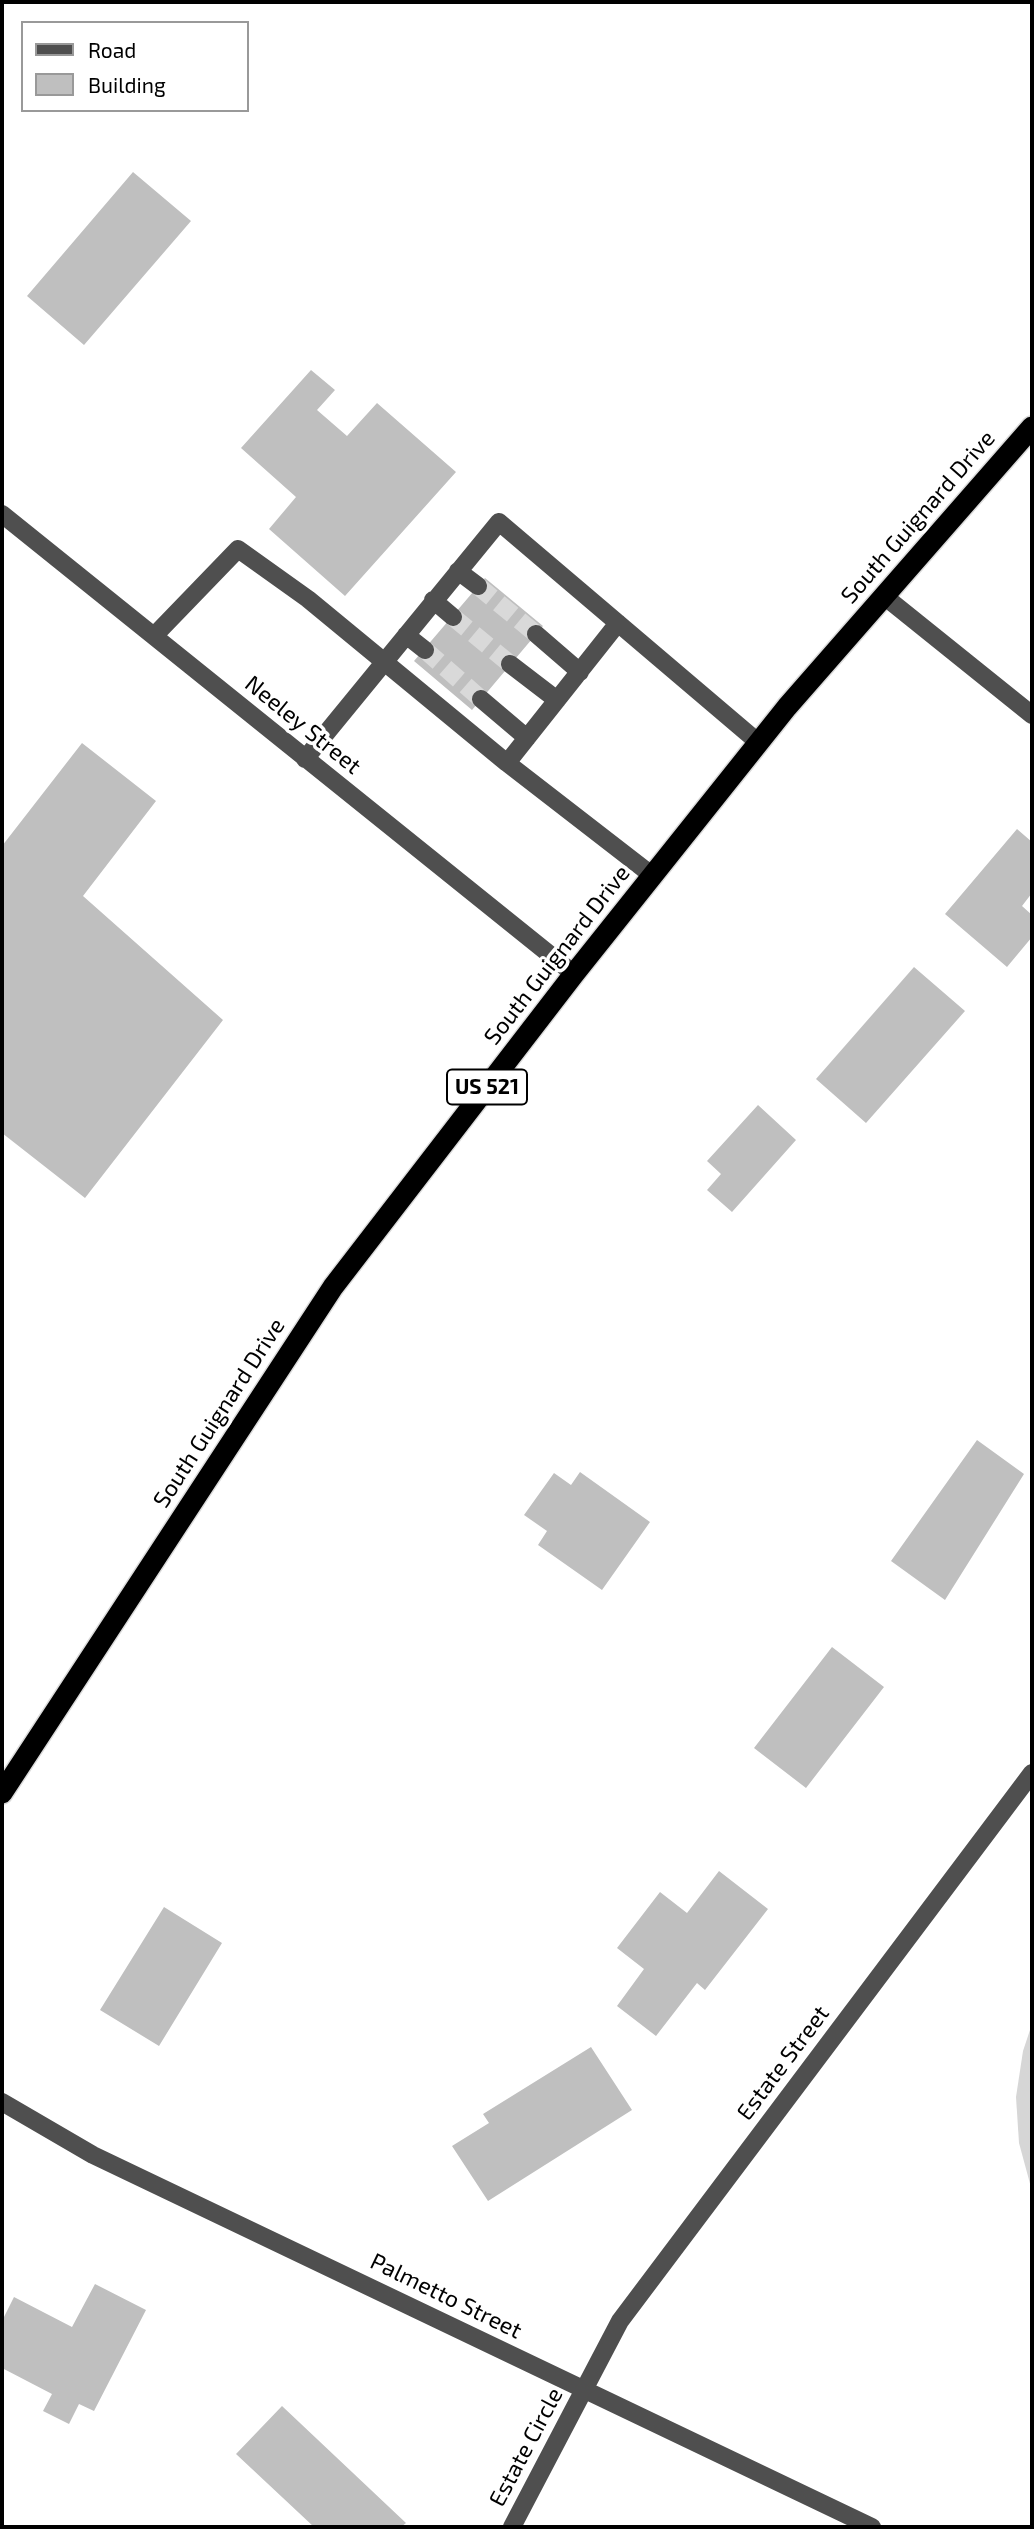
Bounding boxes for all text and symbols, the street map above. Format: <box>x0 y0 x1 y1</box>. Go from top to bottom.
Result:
legend <box>21 21 248 112</box>
text: Road <box>88 37 136 62</box>
text: Building <box>88 72 166 97</box>
street label: South Guignard Drive <box>835 425 1001 609</box>
street label: Neeley Street <box>239 670 367 780</box>
street label: South Guignard Drive <box>478 860 636 1050</box>
road number: US 521 <box>447 1070 527 1104</box>
street label: South Guignard Drive <box>147 1313 291 1513</box>
street label: Estate Street <box>731 2000 835 2126</box>
street label: Palmetto Street <box>366 2247 526 2345</box>
street label: Estate Circle <box>483 2383 569 2511</box>

